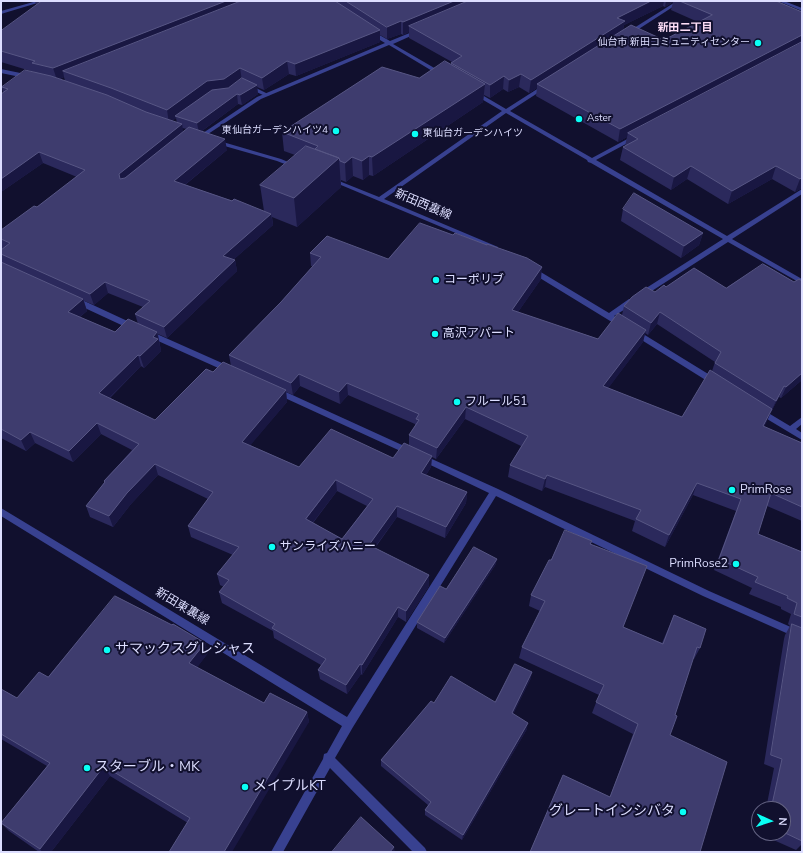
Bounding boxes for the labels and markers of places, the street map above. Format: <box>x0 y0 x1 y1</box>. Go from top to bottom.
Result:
place label: 仙台市 新田コミュニティセンター <box>597 37 750 49</box>
marker: 仙台市 新田コミュニティセンター <box>753 38 763 48</box>
place label: Aster <box>587 113 611 125</box>
marker: Aster <box>574 114 584 124</box>
place label: 東仙台ガーデンハイツ4 <box>222 125 328 137</box>
marker: 東仙台ガーデンハイツ4 <box>331 126 341 136</box>
place label: 東仙台ガーデンハイツ <box>423 128 523 140</box>
marker: 東仙台ガーデンハイツ <box>410 129 420 139</box>
place label: コーポリブ <box>444 273 504 287</box>
marker: コーポリブ <box>431 275 441 285</box>
place label: 高沢アパート <box>443 327 515 341</box>
marker: 高沢アパート <box>430 329 440 339</box>
place label: フルール51 <box>465 395 527 409</box>
marker: フルール51 <box>452 397 462 407</box>
place label: PrimRose <box>740 483 792 497</box>
marker: PrimRose <box>727 485 737 495</box>
place label: サンライズハニー <box>280 540 376 554</box>
marker: サンライズハニー <box>267 542 277 552</box>
place label: PrimRose2 <box>669 557 728 571</box>
marker: PrimRose2 <box>731 559 741 569</box>
place label: サマックスグレシャス <box>115 642 255 658</box>
marker: サマックスグレシャス <box>102 645 112 655</box>
place label: スターブル・MK <box>95 760 200 776</box>
marker: スターブル・MK <box>82 763 92 773</box>
place label: メイプルKT <box>253 779 326 795</box>
marker: メイプルKT <box>240 782 250 792</box>
place label: グレートインシバタ <box>549 804 675 820</box>
marker: グレートインシバタ <box>678 807 688 817</box>

